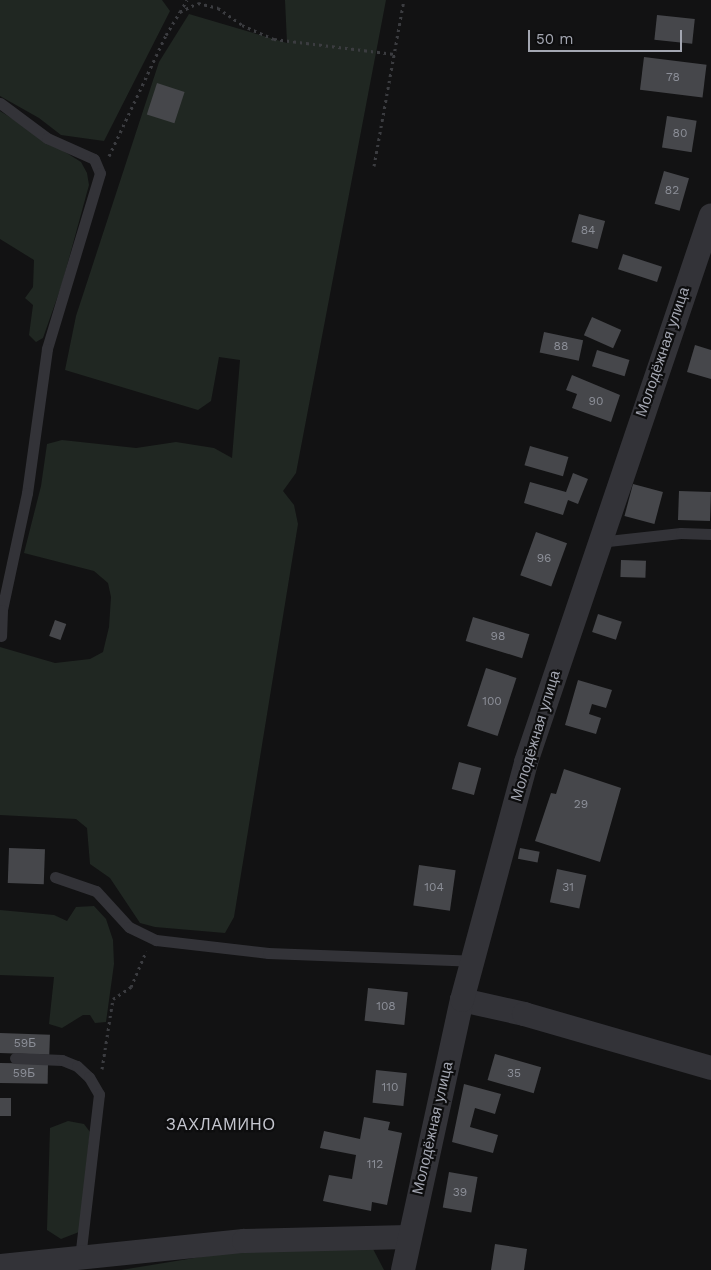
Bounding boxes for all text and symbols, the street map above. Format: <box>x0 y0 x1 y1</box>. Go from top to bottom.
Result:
scale bar <box>531 20 685 52</box>
text: 50 m <box>536 30 573 48</box>
house number: 78 <box>666 71 680 85</box>
house number: 80 <box>673 127 687 141</box>
house number: 82 <box>665 184 679 198</box>
house number: 84 <box>581 224 595 238</box>
street label: Молодёжная улица <box>632 285 694 419</box>
house number: 88 <box>554 340 568 354</box>
house number: 90 <box>589 395 603 409</box>
house number: 96 <box>537 552 551 566</box>
house number: 98 <box>491 630 505 644</box>
street label: Молодёжная улица <box>508 668 564 804</box>
house number: 100 <box>482 695 502 709</box>
house number: 29 <box>574 798 588 812</box>
house number: 104 <box>424 881 444 895</box>
house number: 31 <box>562 881 574 895</box>
house number: 108 <box>376 1000 396 1014</box>
house number: 59Б <box>14 1037 36 1051</box>
street label: Молодёжная улица <box>409 1060 457 1196</box>
house number: 59Б <box>13 1067 35 1081</box>
house number: 35 <box>507 1067 521 1081</box>
house number: 110 <box>382 1081 398 1095</box>
district label: ЗАХЛАМИНО <box>165 1115 277 1135</box>
house number: 112 <box>367 1158 383 1172</box>
house number: 39 <box>453 1186 467 1200</box>

